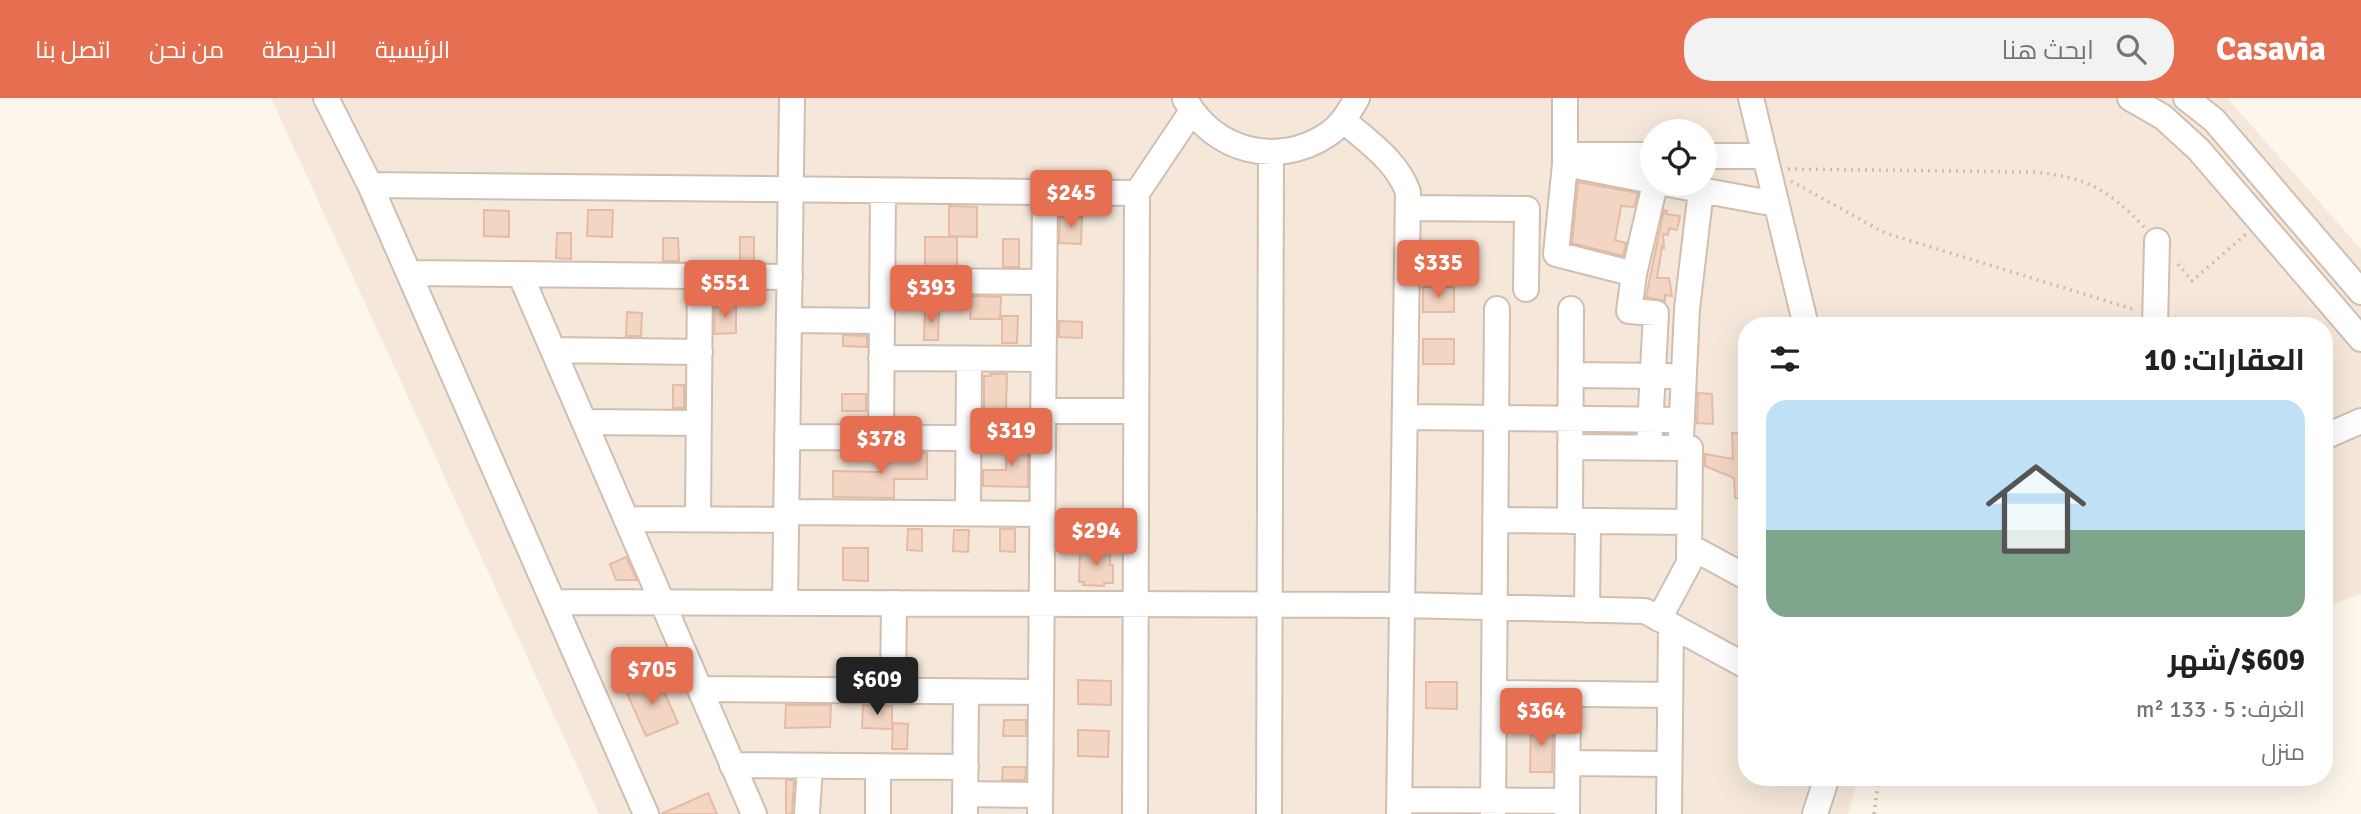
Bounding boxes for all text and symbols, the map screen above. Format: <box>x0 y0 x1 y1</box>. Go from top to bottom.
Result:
search box <box>1684 18 2174 81</box>
text: Casavia <box>2216 29 2326 70</box>
icon: search <box>2112 30 2150 68</box>
text: اتصل بنا <box>35 35 111 65</box>
text: من نحن <box>149 35 224 65</box>
text: الخريطة <box>262 35 337 65</box>
text: الرئيسية <box>375 35 450 65</box>
text: ابحث هنا <box>2001 35 2094 67</box>
map controls <box>1640 119 1717 196</box>
button: locate <box>1640 119 1717 196</box>
pin: $245 <box>1030 170 1112 230</box>
text: $245 <box>1046 178 1096 207</box>
pin: $335 <box>1397 240 1479 300</box>
text: $335 <box>1413 248 1463 277</box>
pin: $551 <box>684 260 766 320</box>
pin: $393 <box>890 266 972 325</box>
text: $551 <box>700 268 750 297</box>
text: $393 <box>906 273 956 302</box>
icon: filters <box>1766 340 1804 378</box>
text: العقارات: 10 <box>2144 342 2305 379</box>
pin: $319 <box>970 408 1052 468</box>
pin: $378 <box>840 416 922 476</box>
text: $319 <box>986 416 1036 445</box>
text: $378 <box>856 424 906 453</box>
icon: home <box>1973 446 2099 572</box>
pin: $294 <box>1055 508 1137 568</box>
text: $294 <box>1071 516 1121 545</box>
text: $609/شهر <box>2168 642 2305 679</box>
pin: $705 <box>611 648 693 707</box>
text: $705 <box>627 655 677 684</box>
pin: $609 <box>836 658 918 717</box>
text: $609 <box>852 665 902 694</box>
pin: $364 <box>1500 688 1582 748</box>
text: الغرف: 5 · 133 m² <box>2136 695 2305 724</box>
text: $364 <box>1516 696 1566 725</box>
text: منزل <box>2261 738 2305 767</box>

